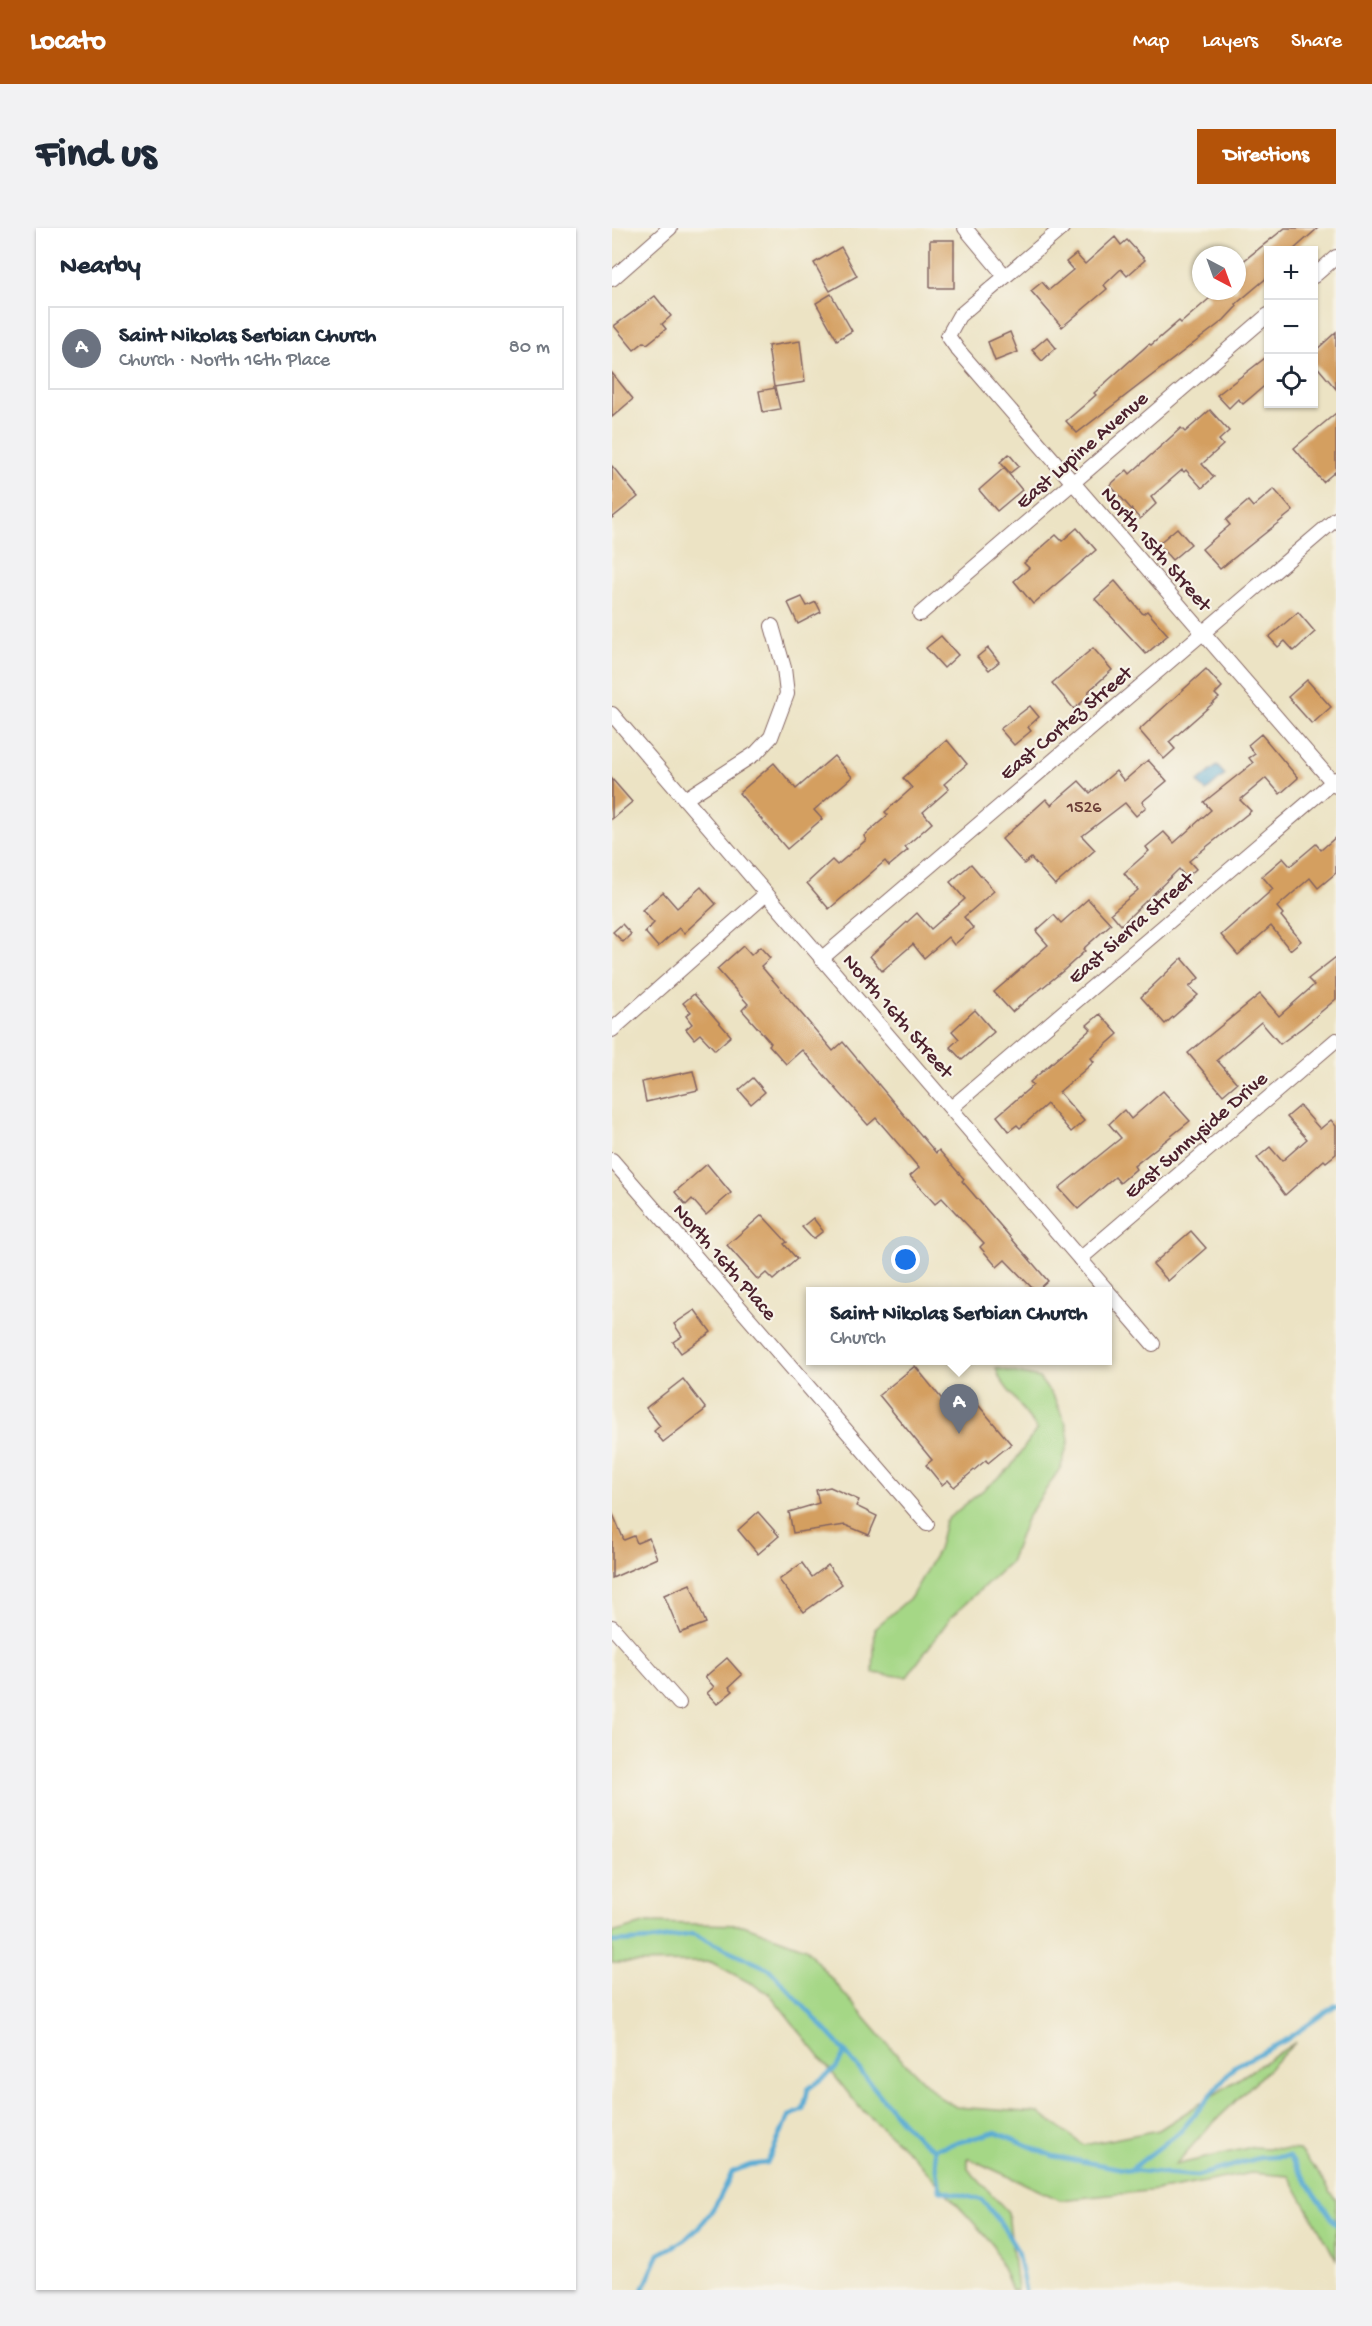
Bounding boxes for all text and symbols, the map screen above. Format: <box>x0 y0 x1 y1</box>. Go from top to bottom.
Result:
text: Locato <box>30 26 106 59</box>
text: Map <box>1133 30 1169 55</box>
text: Layers <box>1202 30 1258 55</box>
text: Share <box>1291 30 1342 55</box>
button: Directions <box>1197 129 1336 184</box>
text: Find us <box>36 132 156 181</box>
north arrow <box>1192 246 1246 300</box>
map controls <box>1264 246 1318 408</box>
button: + <box>1264 246 1318 300</box>
text: Nearby <box>60 252 141 283</box>
button: − <box>1264 300 1318 354</box>
text: Saint Nikolas Serbian Church <box>119 324 376 350</box>
text: A <box>76 337 87 360</box>
text: 80 m <box>509 337 550 360</box>
text: Church · North 16th Place <box>119 350 330 373</box>
button: locate <box>1264 354 1318 408</box>
street label: East Lupine Avenue <box>1012 387 1156 516</box>
street label: North 15th Street <box>1093 483 1217 620</box>
street label: East Cortez Street <box>996 660 1140 787</box>
house number: 1526 <box>1066 798 1102 819</box>
street label: East Sierra Street <box>1064 867 1202 991</box>
street label: North 16th Street <box>835 950 959 1086</box>
street label: East Sunnyside Drive <box>1120 1067 1275 1206</box>
street label: North 16th Place <box>666 1200 782 1328</box>
your location <box>891 1245 920 1274</box>
popup <box>806 1287 1112 1365</box>
text: Saint Nikolas Serbian Church <box>830 1302 1088 1328</box>
text: Church <box>830 1328 886 1351</box>
pin: A <box>940 1384 978 1434</box>

